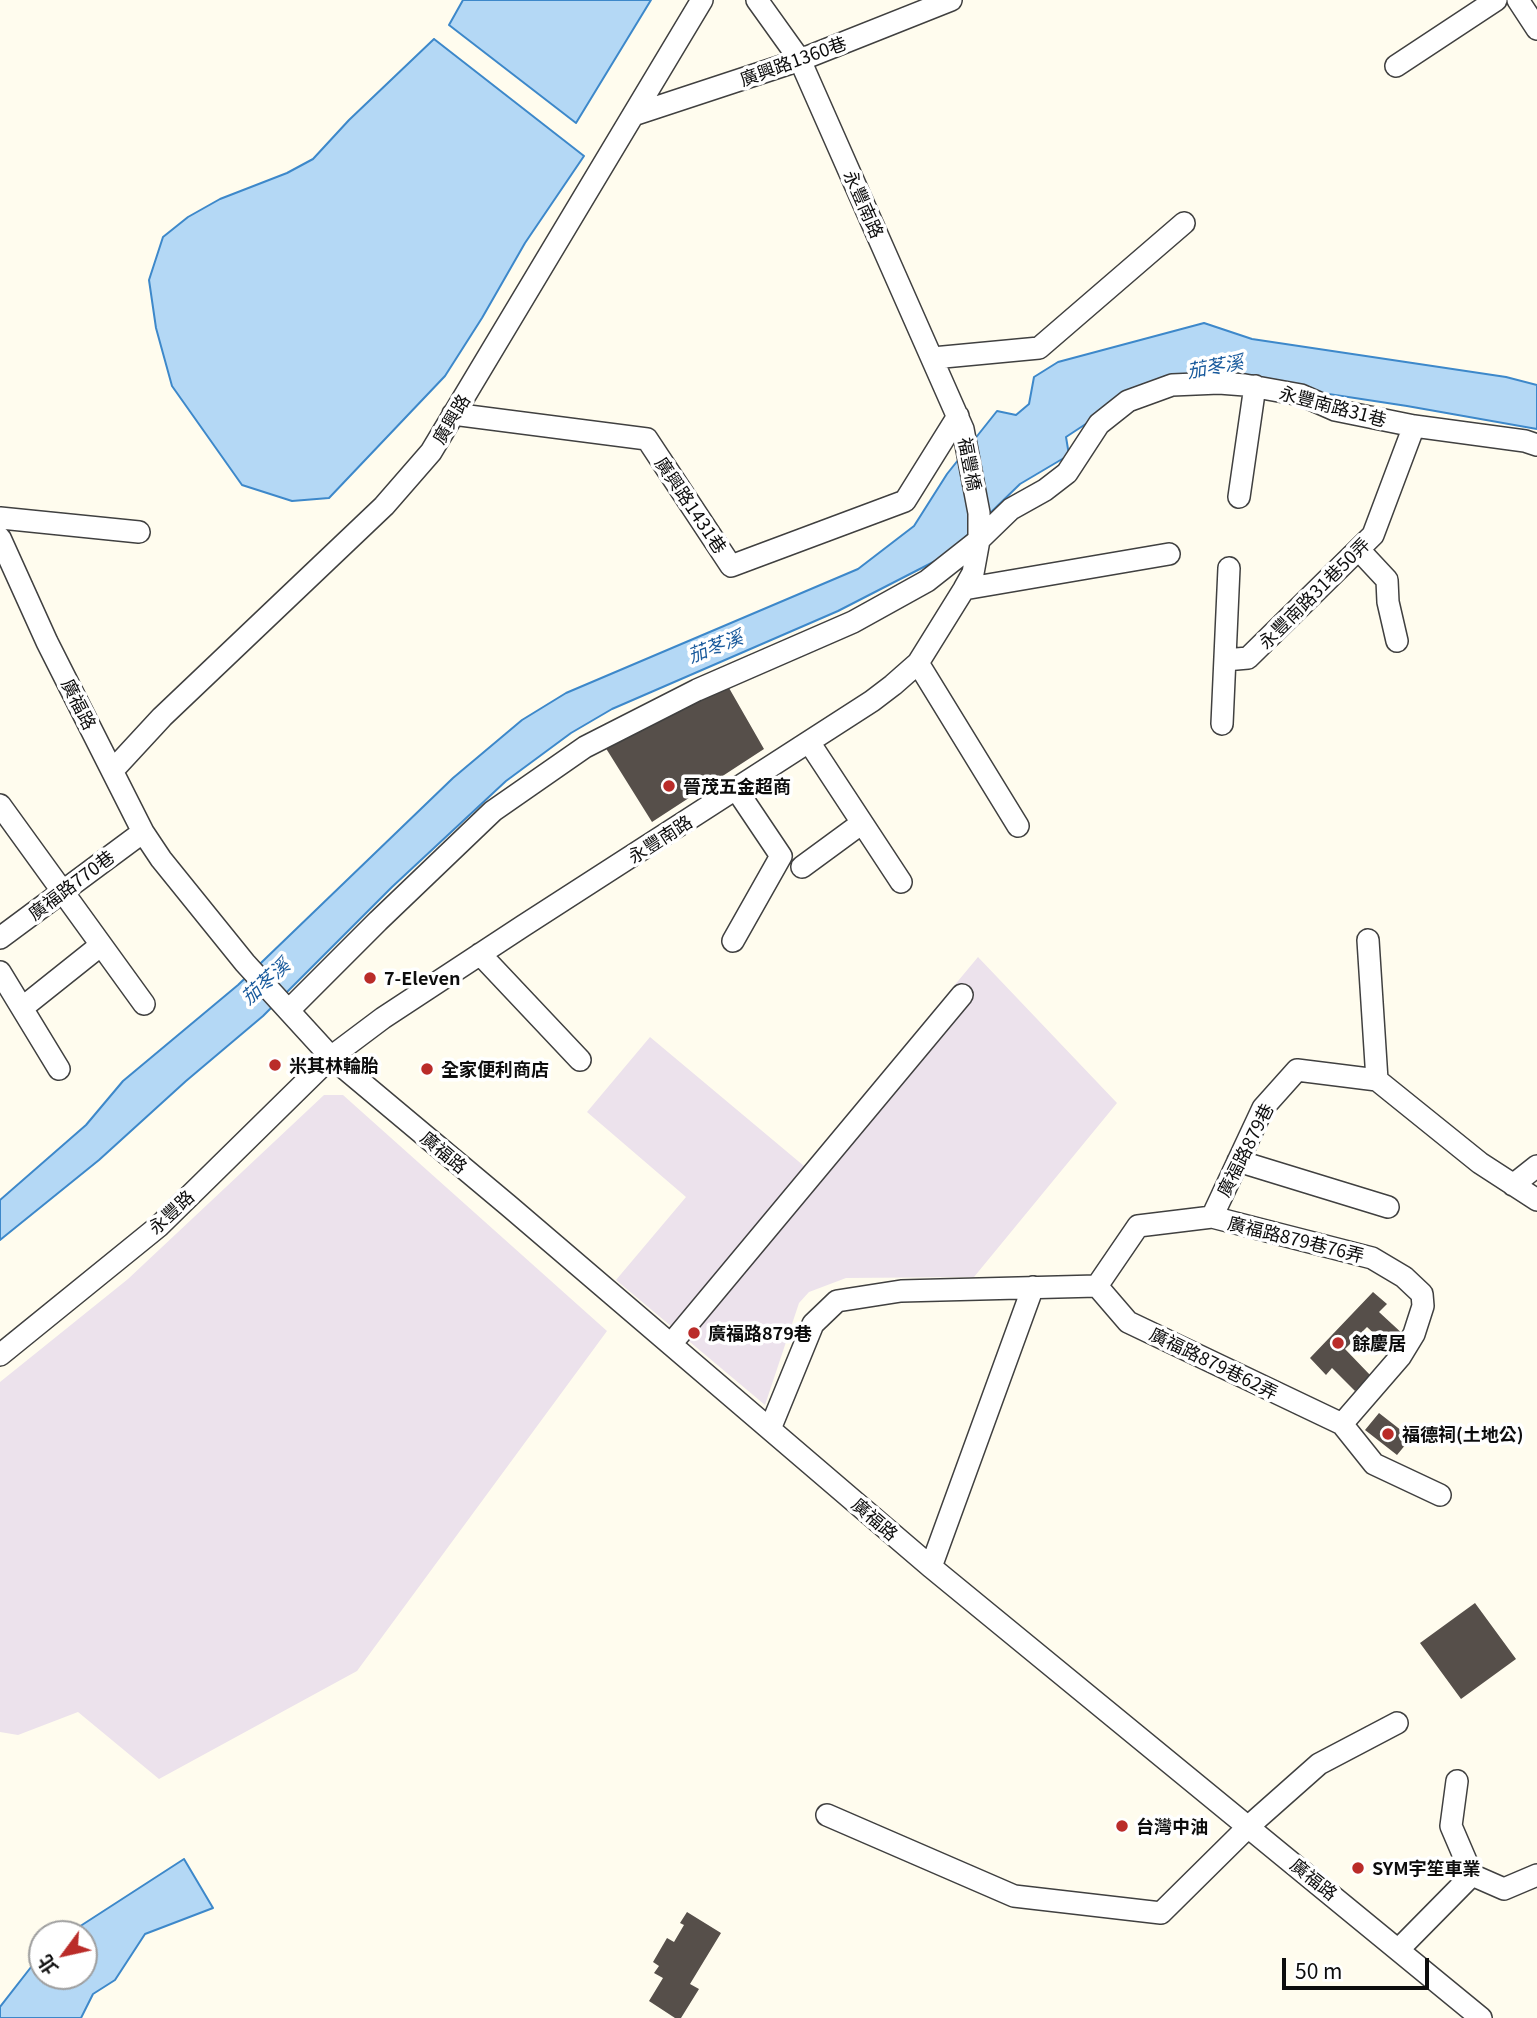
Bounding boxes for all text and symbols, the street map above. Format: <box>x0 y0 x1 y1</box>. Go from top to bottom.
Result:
street label: 廣興路1360巷 <box>737 32 849 90</box>
street label: 永豐南路 <box>839 167 889 241</box>
water label: 茄苳溪 <box>1185 350 1245 382</box>
street label: 永豐南路31巷 <box>1277 381 1389 431</box>
street label: 廣興路 <box>428 390 474 448</box>
street label: 福豐橋 <box>954 435 986 493</box>
street label: 廣興路1431巷 <box>651 453 731 557</box>
street label: 永豐南路31巷50弄 <box>1254 533 1374 653</box>
water label: 茄苳溪 <box>684 625 746 667</box>
street label: 廣福路 <box>57 675 101 733</box>
place label: 晉茂五金超商 <box>683 775 791 797</box>
marker: 晉茂五金超商 <box>661 778 677 794</box>
street label: 永豐南路 <box>624 810 696 868</box>
street label: 廣福路770巷 <box>24 846 118 924</box>
water label: 茄苳溪 <box>236 953 294 1009</box>
place label: 7-Eleven <box>384 967 460 989</box>
marker: 7-Eleven <box>362 970 378 986</box>
place label: 米其林輪胎 <box>289 1054 379 1076</box>
marker: 米其林輪胎 <box>267 1057 283 1073</box>
place label: 全家便利商店 <box>441 1058 549 1080</box>
marker: 全家便利商店 <box>419 1061 435 1077</box>
street label: 廣福路879巷 <box>1212 1100 1278 1200</box>
street label: 廣福路 <box>416 1126 472 1178</box>
street label: 永豐路 <box>144 1186 198 1238</box>
street label: 廣福路879巷76弄 <box>1225 1212 1367 1266</box>
place label: 廣福路879巷 <box>708 1322 812 1344</box>
street label: 廣福路879巷62弄 <box>1146 1323 1282 1403</box>
marker: 廣福路879巷 <box>686 1325 702 1341</box>
place label: 餘慶居 <box>1352 1332 1406 1354</box>
marker: 餘慶居 <box>1330 1335 1346 1351</box>
place label: 福德祠(土地公) <box>1402 1423 1524 1445</box>
marker: 福德祠(土地公) <box>1380 1426 1396 1442</box>
street label: 廣福路 <box>848 1493 902 1545</box>
place label: 台灣中油 <box>1136 1815 1208 1837</box>
marker: 台灣中油 <box>1114 1818 1130 1834</box>
street label: 廣福路 <box>1286 1854 1342 1904</box>
place label: SYM宇笙車業 <box>1372 1857 1481 1879</box>
marker: SYM宇笙車業 <box>1350 1860 1366 1876</box>
north arrow <box>28 1920 98 1990</box>
scale bar <box>1285 1944 1432 1988</box>
text: 北 <box>30 1950 63 1981</box>
text: 50 m <box>1295 1955 1342 1985</box>

